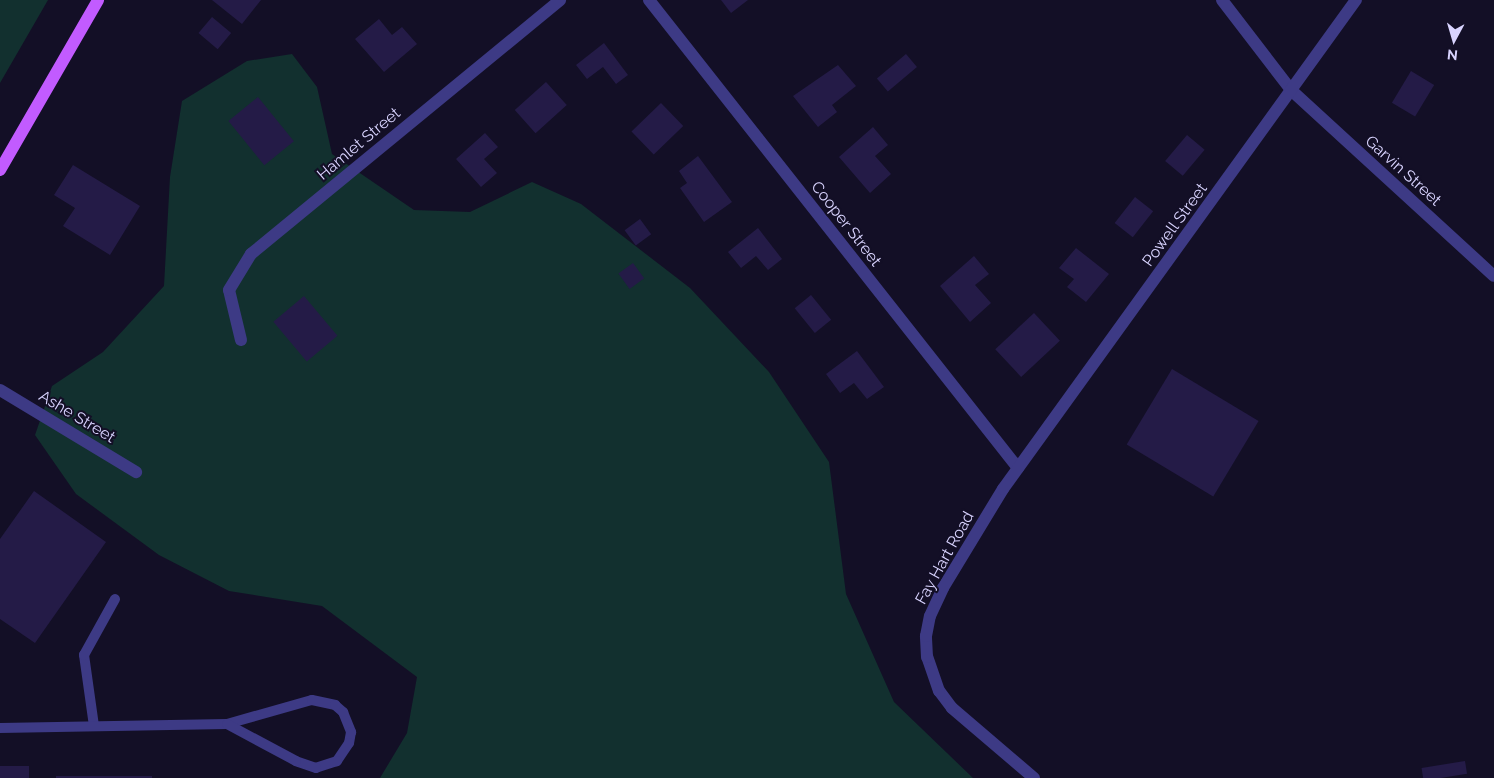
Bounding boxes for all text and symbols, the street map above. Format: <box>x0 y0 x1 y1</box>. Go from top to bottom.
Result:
north arrow <box>1429 15 1479 65</box>
text: N <box>1446 46 1459 63</box>
street label: Hamlet Street <box>314 104 404 184</box>
street label: Garvin Street <box>1361 132 1445 210</box>
street label: Cooper Street <box>807 177 885 271</box>
street label: Powell Street <box>1138 180 1212 270</box>
street label: Ashe Street <box>35 387 119 447</box>
street label: Fay Hart Road <box>912 508 978 608</box>

